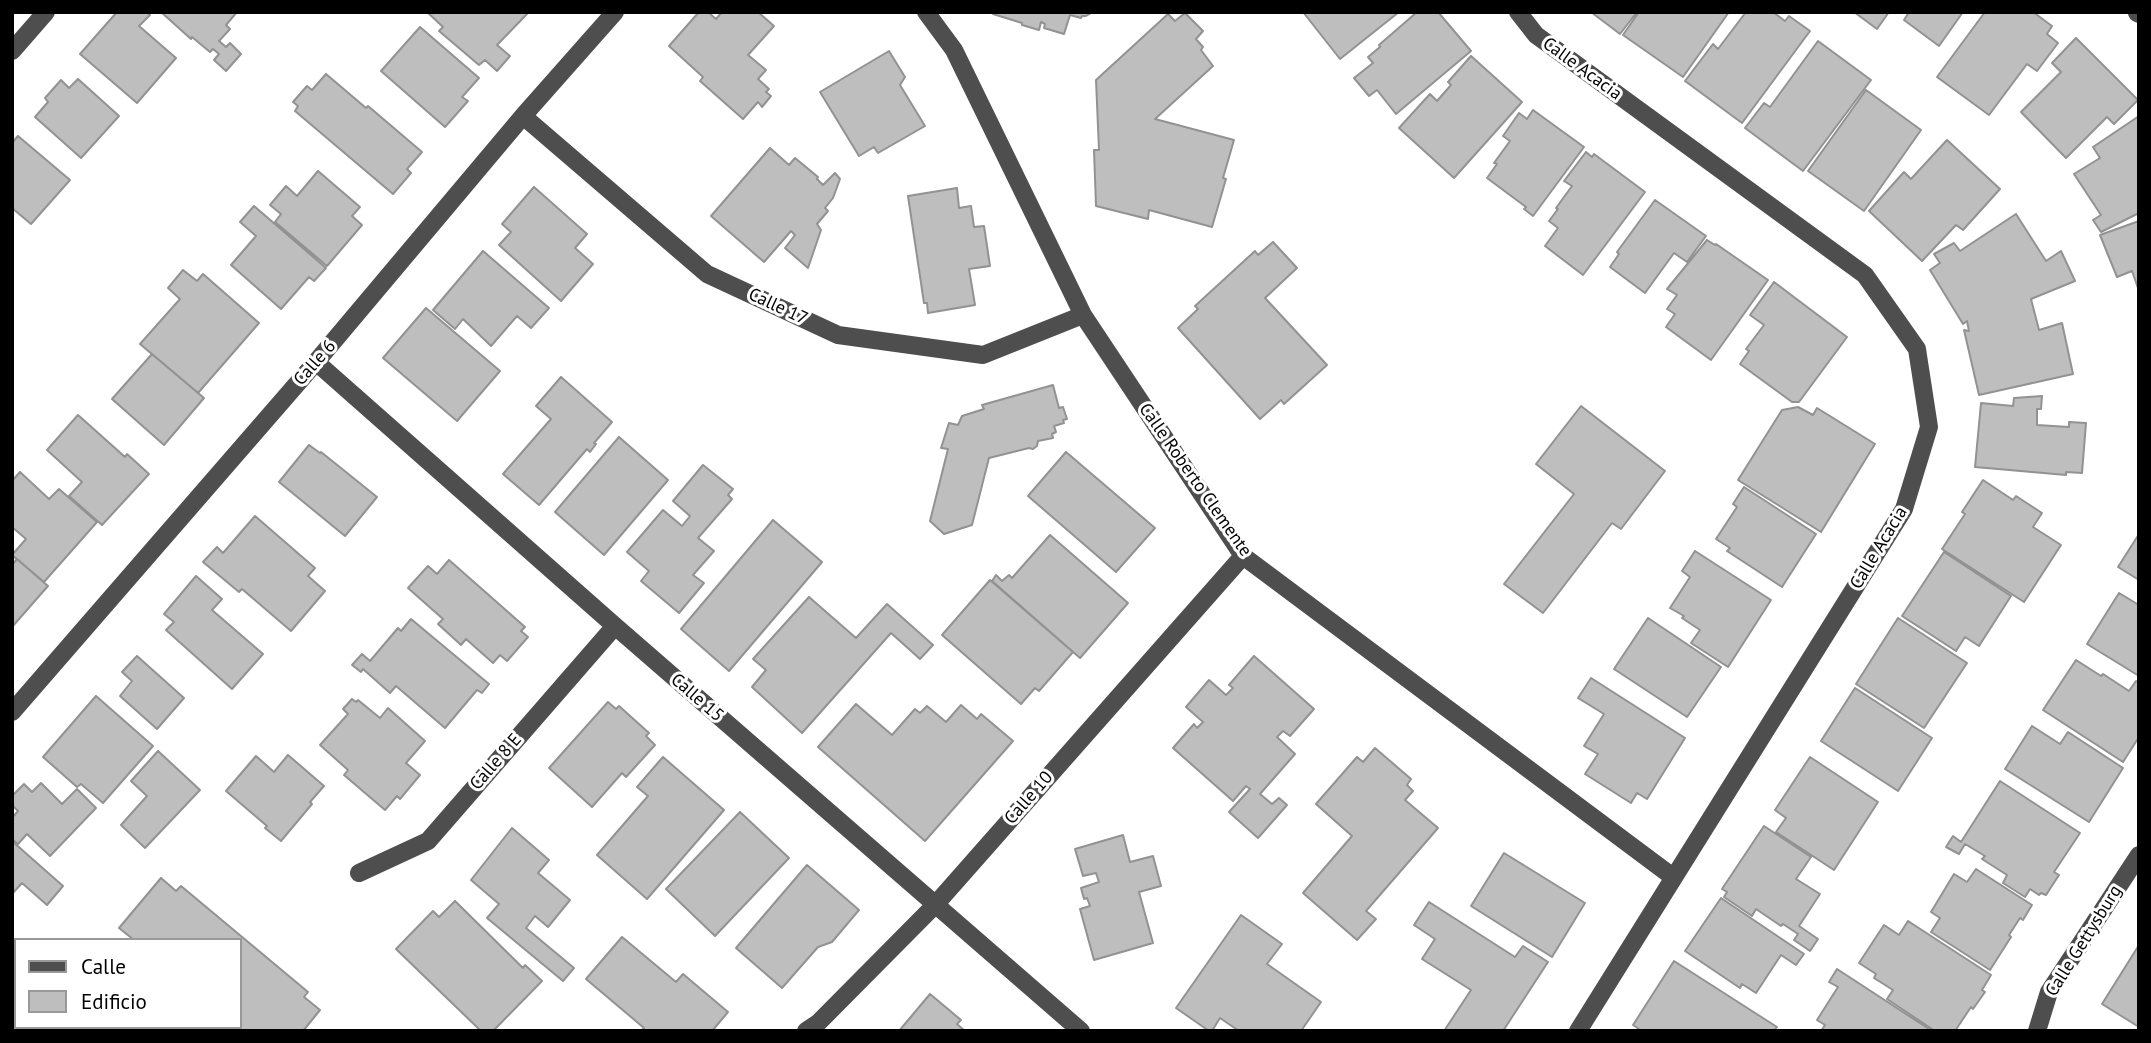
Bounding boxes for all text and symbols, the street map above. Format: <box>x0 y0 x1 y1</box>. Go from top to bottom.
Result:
street label: Calle Acacia <box>1538 33 1626 105</box>
street label: Calle 17 <box>745 284 811 330</box>
street label: Calle 6 <box>289 336 341 390</box>
street label: Calle Roberto Clemente <box>1134 399 1256 561</box>
street label: Calle Acacia <box>1846 503 1912 593</box>
street label: Calle 15 <box>666 669 728 727</box>
street label: Calle 8 E <box>466 729 526 795</box>
street label: Calle 10 <box>1000 767 1058 829</box>
street label: Calle Gettysburg <box>2041 881 2127 1001</box>
legend <box>14 938 242 1029</box>
text: Calle <box>81 953 126 980</box>
text: Edificio <box>81 988 147 1015</box>

